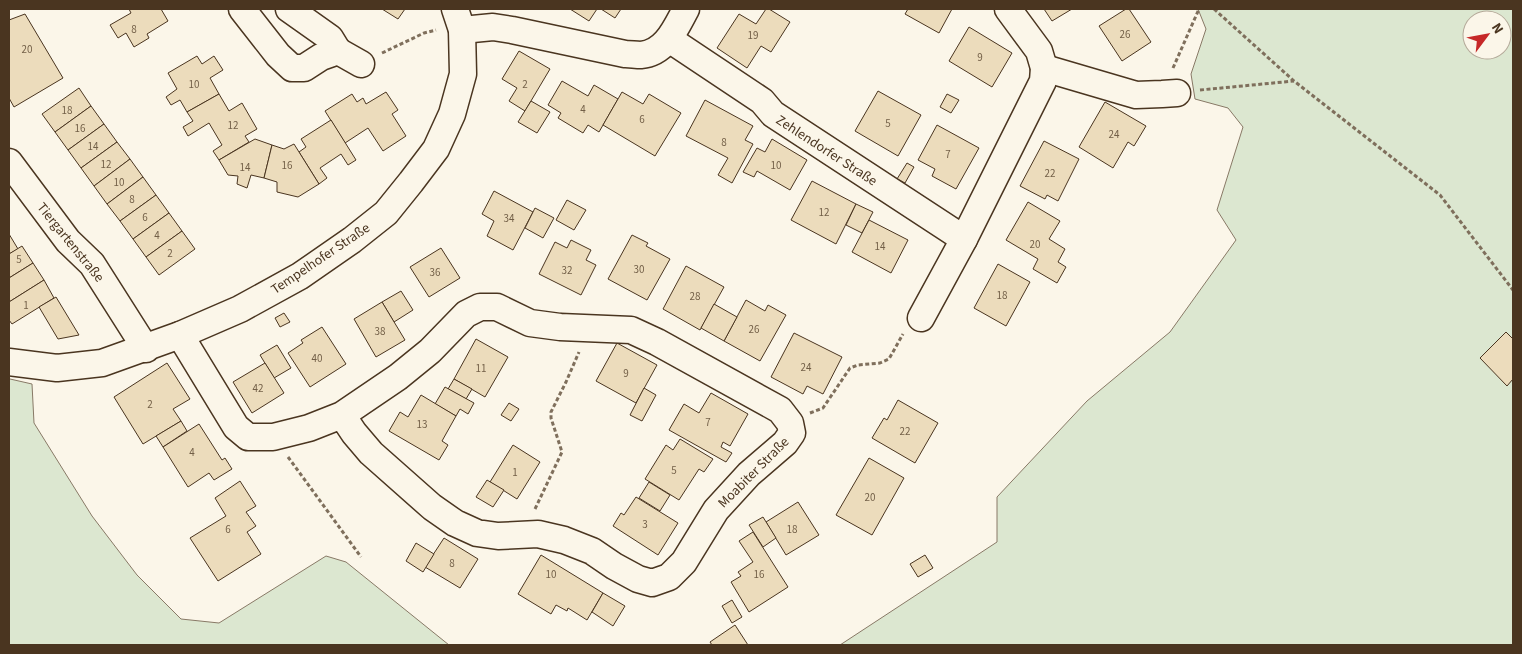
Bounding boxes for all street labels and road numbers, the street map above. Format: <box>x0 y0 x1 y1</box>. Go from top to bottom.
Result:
street label: Zehlendorfer Straße <box>772 111 881 191</box>
street label: Tiergartenstraße <box>32 198 109 287</box>
street label: Tempelhofer Straße <box>267 218 374 299</box>
street label: Moabiter Straße <box>714 433 794 513</box>

